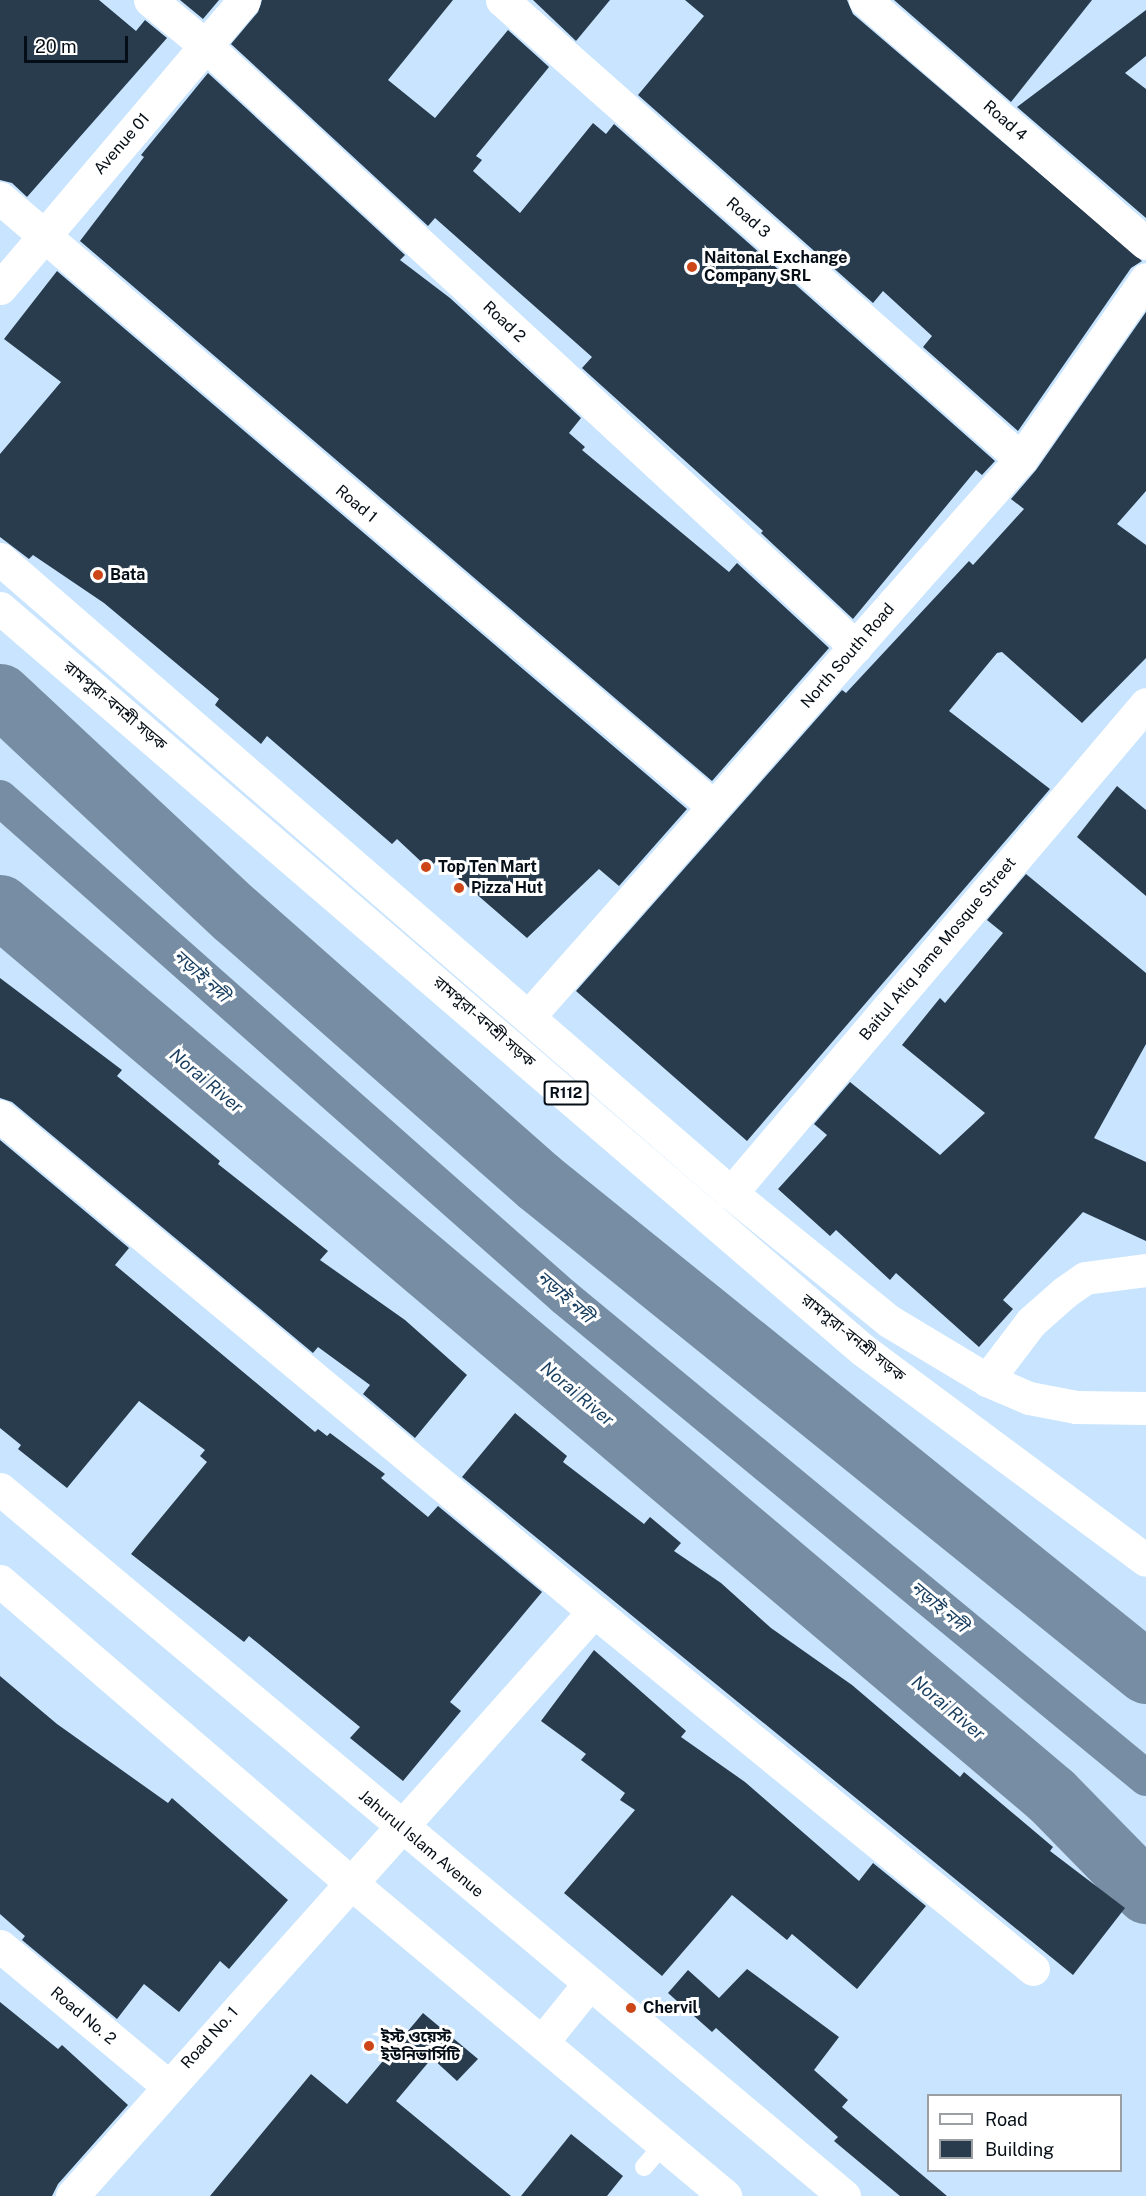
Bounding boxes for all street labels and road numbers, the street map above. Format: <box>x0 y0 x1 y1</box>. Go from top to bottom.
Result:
street label: Road 4 <box>979 97 1031 145</box>
street label: Avenue 01 <box>90 109 154 179</box>
street label: Road 3 <box>722 194 774 242</box>
street label: Road 2 <box>479 297 529 347</box>
street label: Road 1 <box>331 481 381 527</box>
street label: North South Road <box>797 600 899 712</box>
street label: রামপুরা-বনশ্রী সড়ক <box>60 657 170 755</box>
street label: Baitul Atiq Jame Mosque Street <box>856 853 1020 1045</box>
street label: রামপুরা-বনশ্রী সড়ক <box>429 973 539 1071</box>
road number: R112 <box>544 1081 588 1105</box>
street label: রামপুরা-বনশ্রী সড়ক <box>797 1290 909 1386</box>
street label: Jahurul Islam Avenue <box>355 1786 487 1902</box>
street label: Road No. 2 <box>46 1983 120 2049</box>
street label: Road No. 1 <box>177 2003 243 2073</box>

